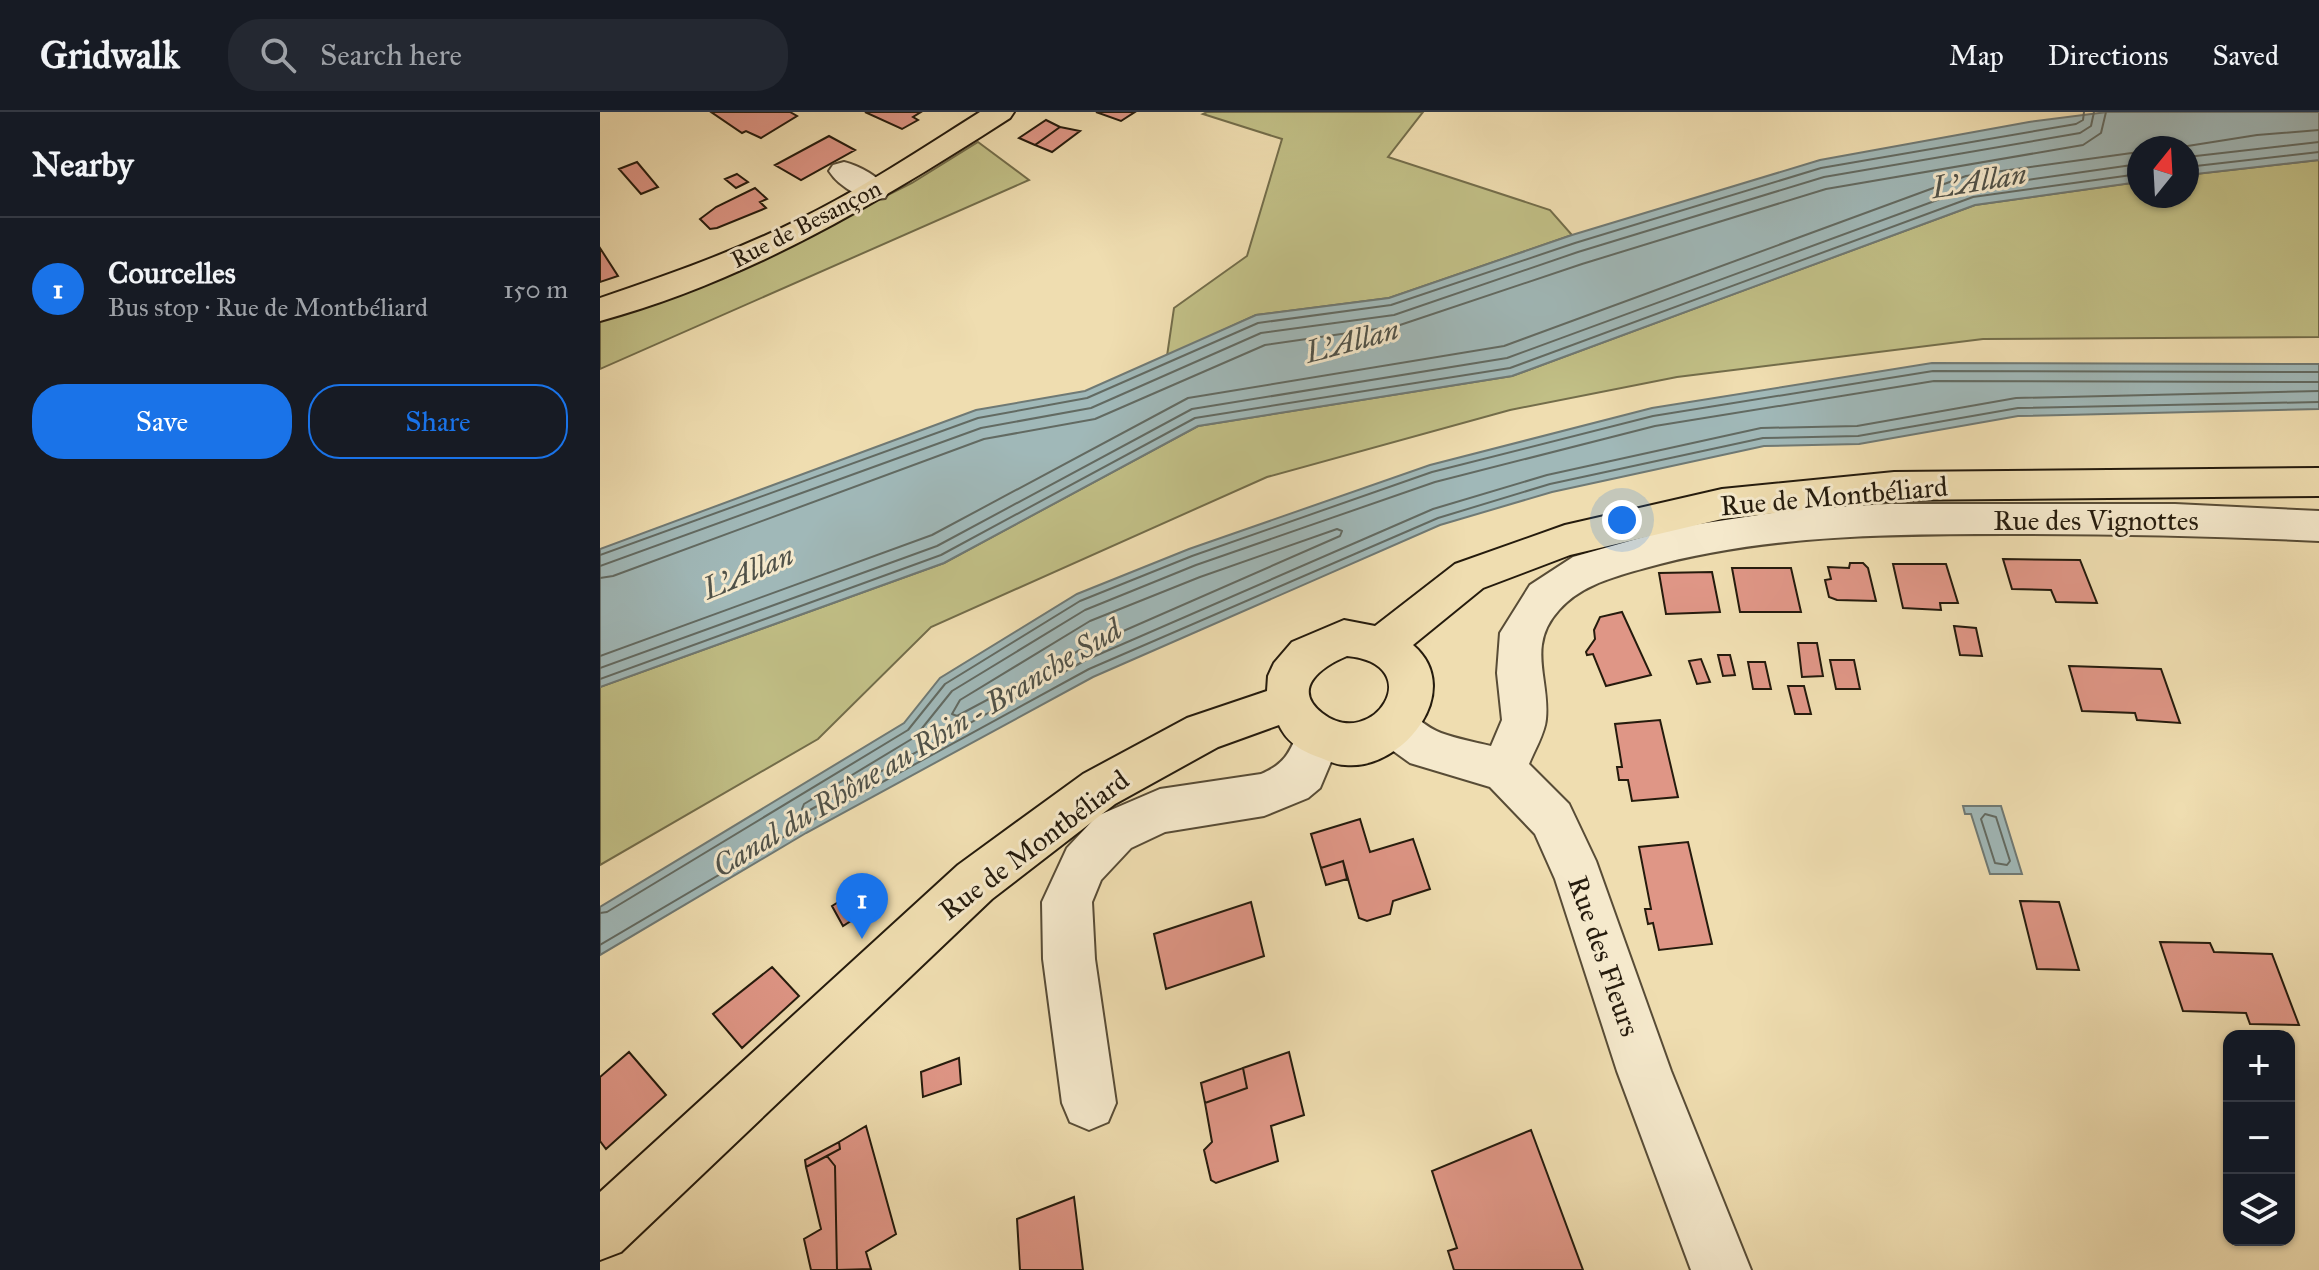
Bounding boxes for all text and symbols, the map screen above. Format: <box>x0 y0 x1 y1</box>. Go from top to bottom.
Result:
search box <box>228 19 788 91</box>
text: Gridwalk <box>40 32 180 78</box>
icon: search <box>256 33 300 77</box>
text: Search here <box>320 37 462 73</box>
text: Map <box>1949 38 2004 73</box>
text: Directions <box>2048 38 2169 73</box>
text: Saved <box>2213 38 2279 73</box>
north arrow <box>2127 136 2199 208</box>
text: Nearby <box>32 144 134 185</box>
water label: L'Allan <box>1927 156 2029 207</box>
street label: Rue de Besançon <box>726 173 886 275</box>
text: Courcelles <box>108 255 236 291</box>
text: 1 <box>53 273 63 305</box>
text: 150 m <box>503 273 568 305</box>
text: Bus stop · Rue de Montbéliard <box>108 291 428 323</box>
water label: L'Allan <box>1299 311 1403 371</box>
button: Save <box>32 384 292 459</box>
button: Share <box>308 384 568 459</box>
street label: Rue de Montbéliard <box>1719 469 1949 523</box>
your location <box>1602 500 1642 540</box>
street label: Rue des Vignottes <box>1993 503 2199 538</box>
water label: L'Allan <box>695 537 799 608</box>
water label: Canal du Rhône au Rhin - Branche Sud <box>706 610 1130 885</box>
street label: Rue de Montbéliard <box>932 762 1136 928</box>
street label: Rue des Fleurs <box>1560 871 1648 1041</box>
pin: 1 <box>836 873 888 939</box>
map controls <box>2223 1030 2295 1246</box>
button: + <box>2223 1030 2295 1102</box>
button: − <box>2223 1102 2295 1174</box>
button: layers <box>2223 1174 2295 1246</box>

